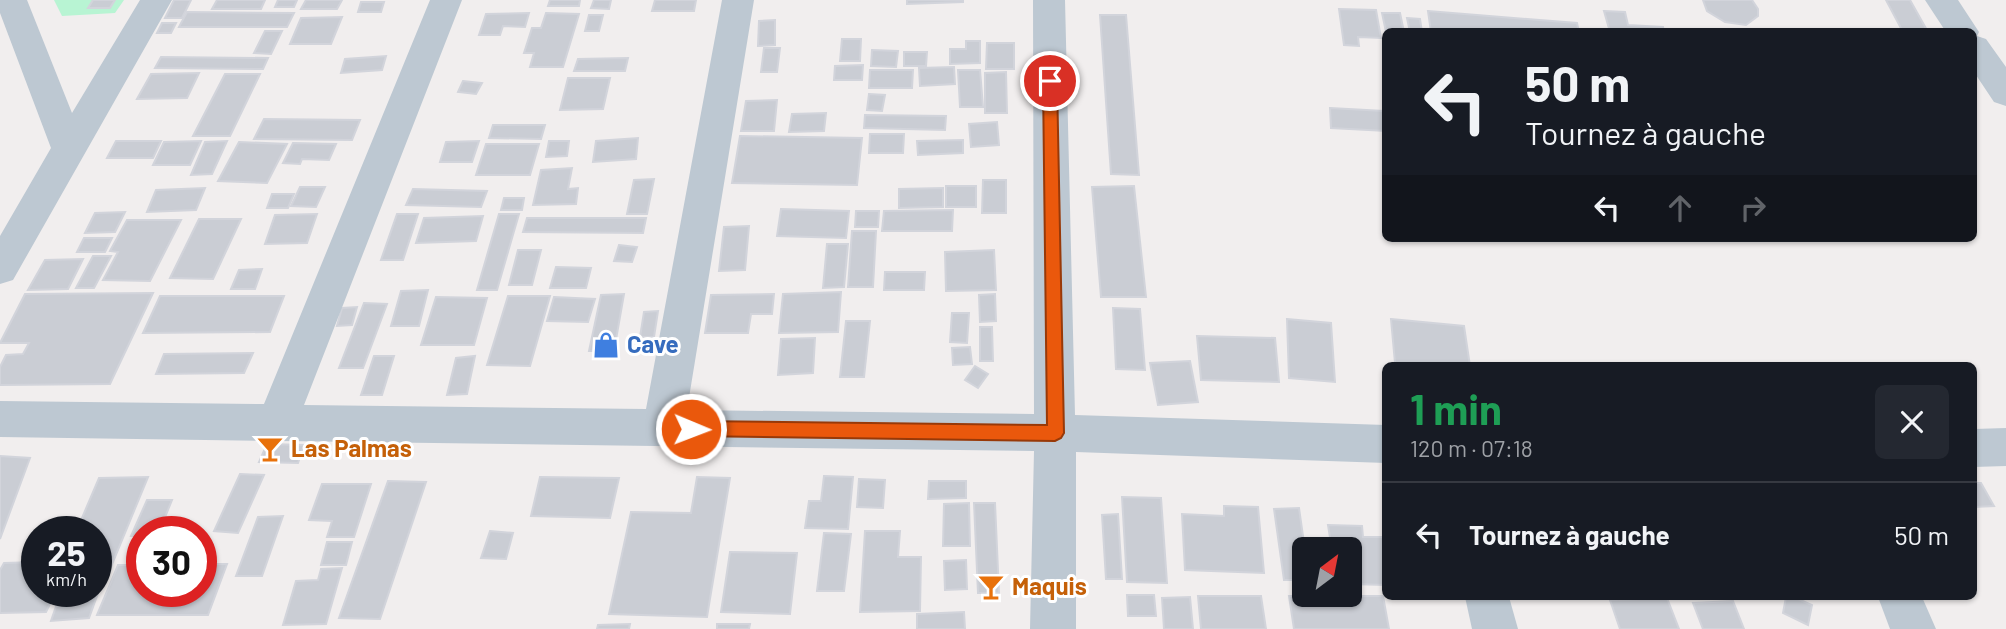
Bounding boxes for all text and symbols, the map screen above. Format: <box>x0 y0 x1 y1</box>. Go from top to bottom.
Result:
pin <box>1020 51 1080 111</box>
text: 50 m <box>1525 53 1630 112</box>
icon: left <box>1410 56 1501 147</box>
icon: arrive <box>1031 62 1069 100</box>
text: Tournez à gauche <box>1525 113 1766 151</box>
icon: left <box>1588 189 1626 227</box>
icon: ahead <box>1661 189 1699 227</box>
icon: right <box>1734 189 1772 227</box>
place label: Cave <box>627 329 679 358</box>
shop icon: Cave <box>591 330 621 360</box>
text: 1 min <box>1410 383 1502 433</box>
button: close <box>1875 385 1949 459</box>
position arrow <box>654 392 728 466</box>
place label: Las Palmas <box>291 433 412 462</box>
bar icon: Las Palmas <box>255 434 285 464</box>
text: 120 m · 07:18 <box>1410 434 1533 462</box>
speed limit sign: 30 <box>126 516 217 607</box>
icon: left <box>1410 516 1448 554</box>
text: Tournez à gauche <box>1469 519 1670 550</box>
text: 50 m <box>1894 519 1949 550</box>
text: 25 <box>47 531 86 573</box>
north arrow <box>1292 537 1362 607</box>
map controls <box>1292 537 1362 607</box>
text: km/h <box>46 568 87 590</box>
place label: Maquis <box>1012 571 1087 600</box>
bar icon: Maquis <box>976 572 1006 602</box>

